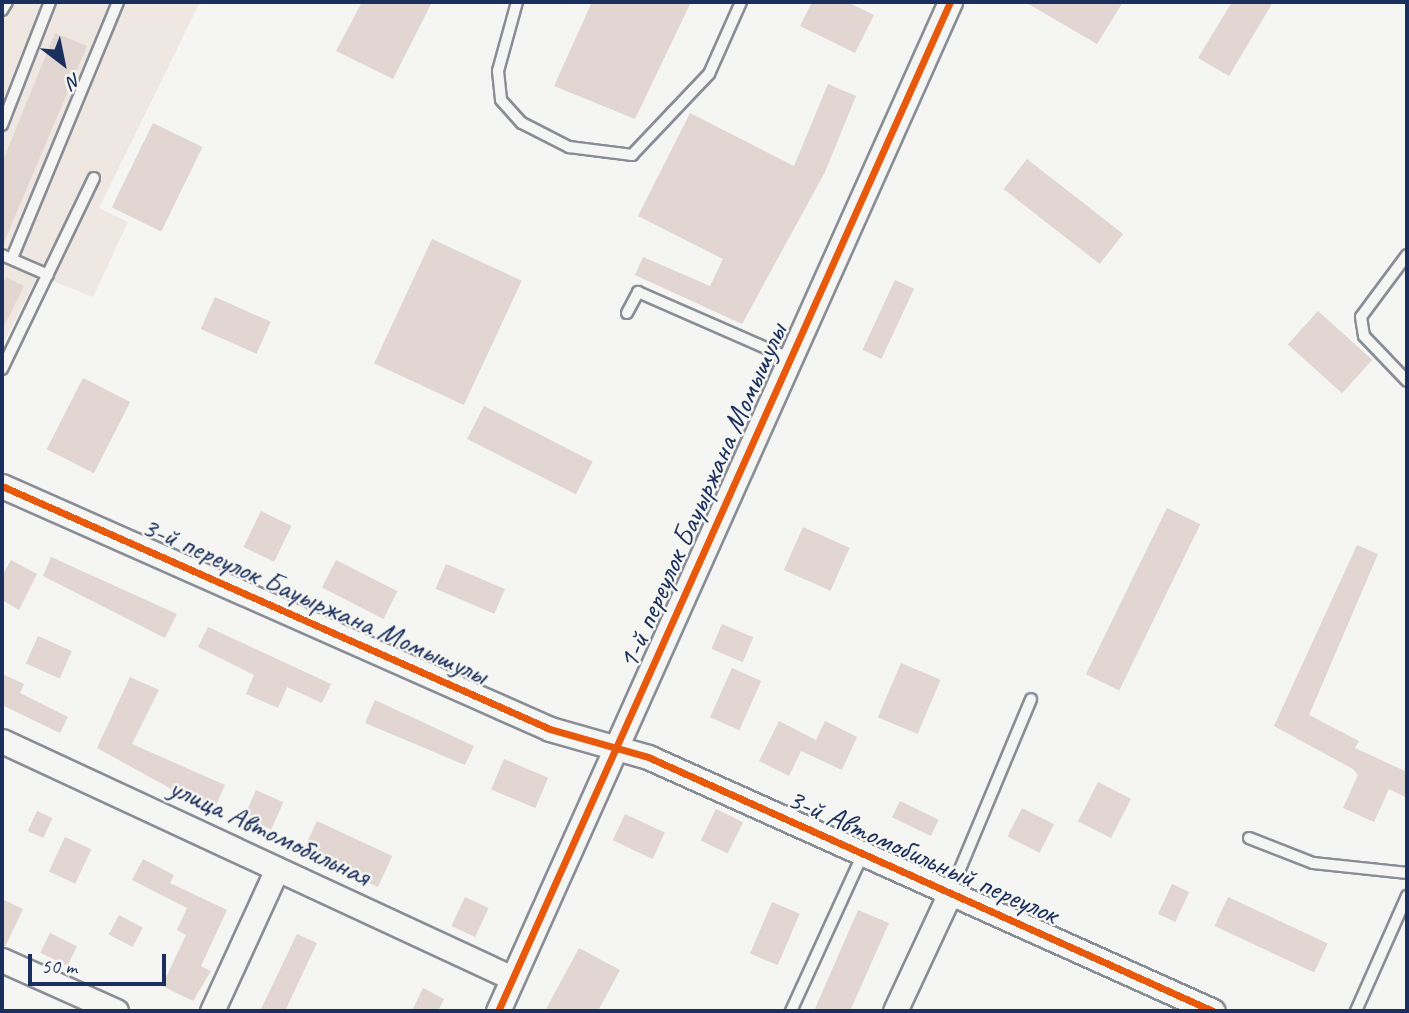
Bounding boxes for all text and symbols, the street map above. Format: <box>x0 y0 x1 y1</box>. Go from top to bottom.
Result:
north arrow <box>28 28 98 98</box>
text: N <box>63 68 85 94</box>
street label: 1-й переулок Бауыржана Момышулы <box>609 317 795 675</box>
street label: 3-й переулок Бауыржана Момышулы <box>136 507 494 693</box>
street label: улица Автомобильная <box>164 769 376 893</box>
street label: 3-й Автомобильный переулок <box>782 780 1064 932</box>
scale bar <box>32 940 170 984</box>
text: 50 m <box>41 953 77 979</box>

